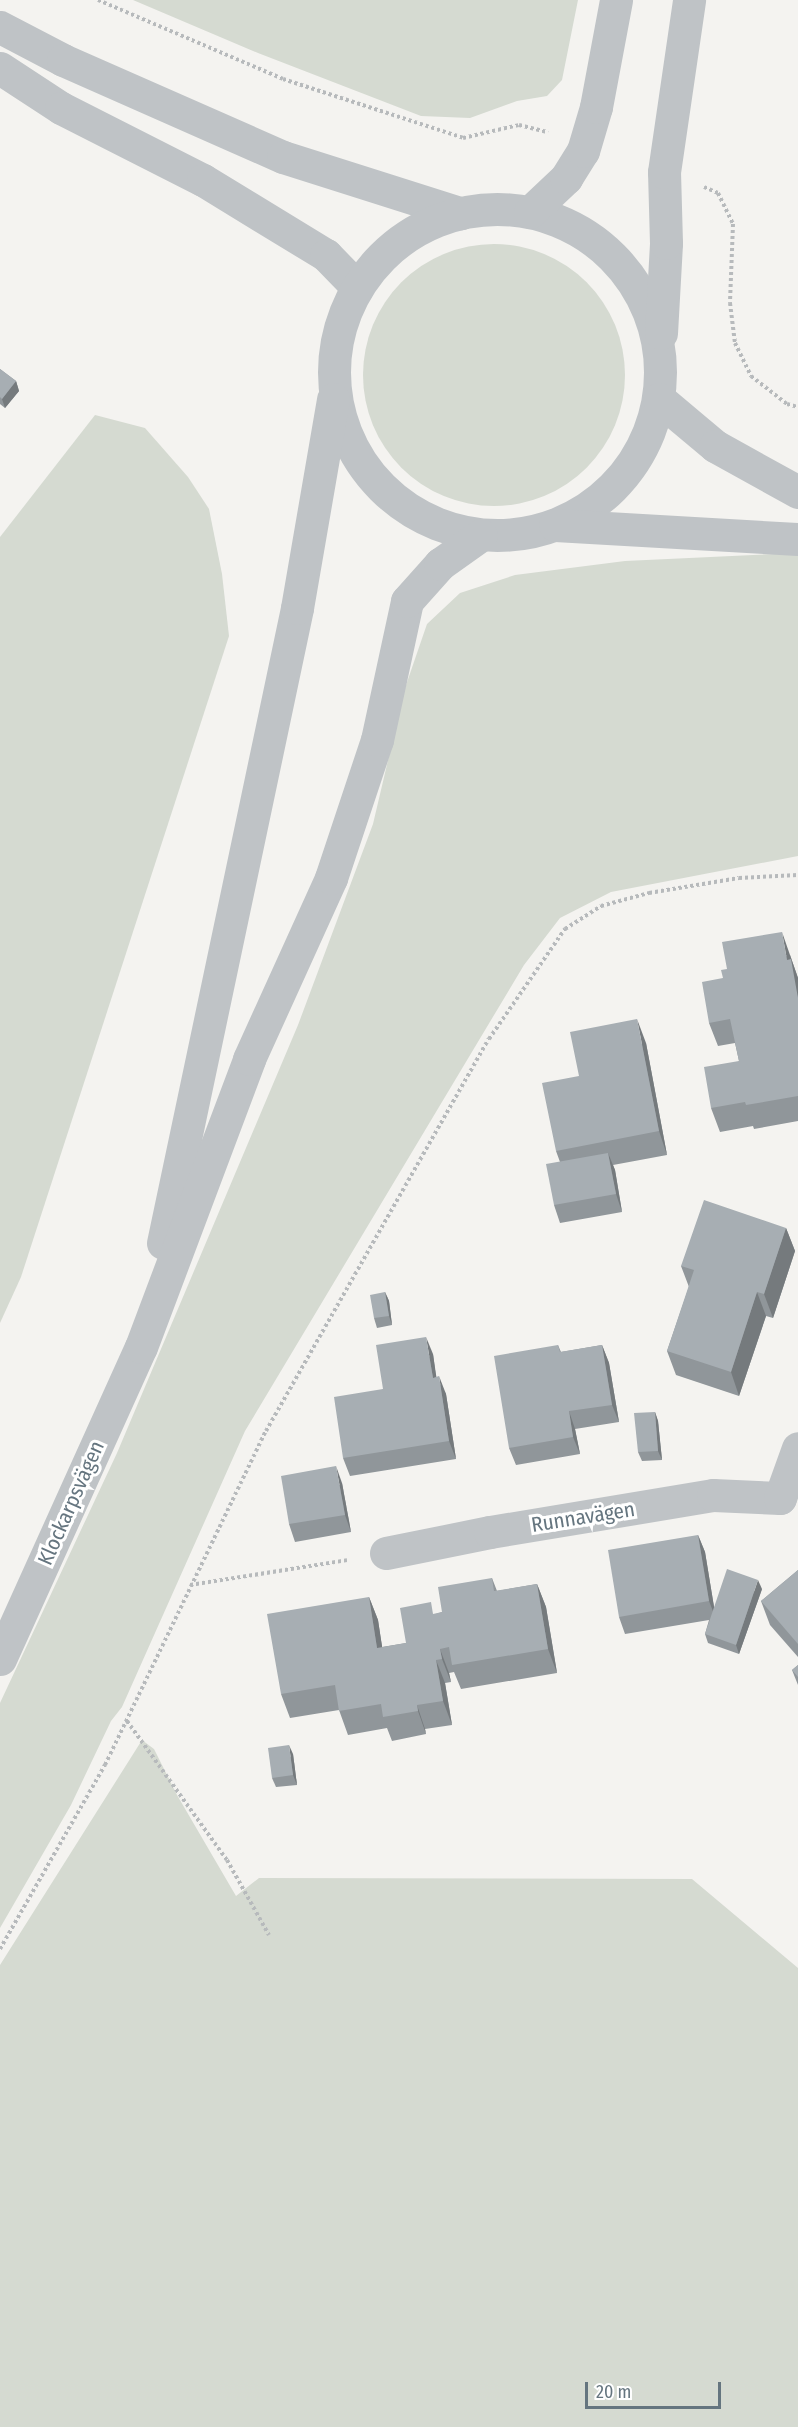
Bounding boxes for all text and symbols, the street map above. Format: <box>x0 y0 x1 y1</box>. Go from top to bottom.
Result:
street label: Klockarpsvägen <box>32 1437 110 1569</box>
street label: Runnavägen <box>529 1496 637 1538</box>
scale bar <box>588 2370 724 2408</box>
text: 20 m <box>596 2381 631 2403</box>

